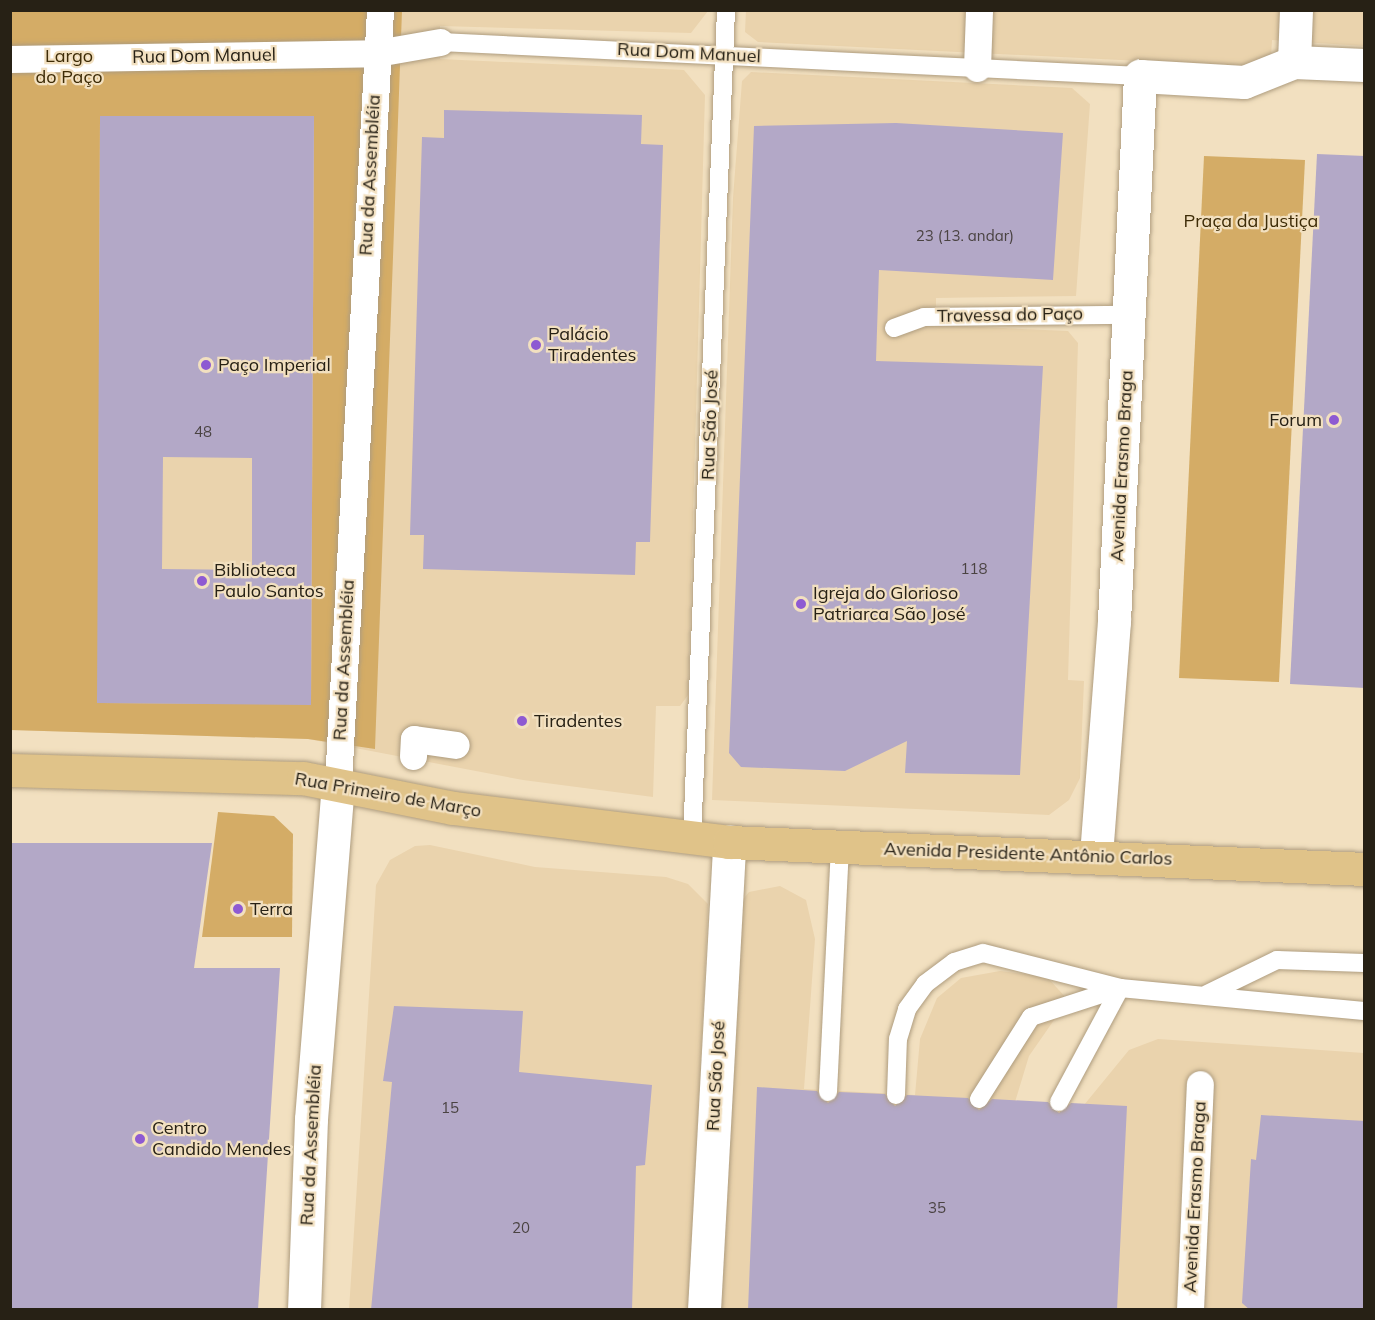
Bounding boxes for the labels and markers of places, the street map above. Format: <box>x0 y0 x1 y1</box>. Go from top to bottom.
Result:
place label: Palácio Tiradentes <box>548 324 636 366</box>
marker: Palácio Tiradentes <box>529 338 543 352</box>
place label: Paço Imperial <box>218 354 331 376</box>
marker: Paço Imperial <box>199 358 213 372</box>
place label: Forum <box>1269 409 1322 431</box>
marker: Forum <box>1327 413 1341 427</box>
place label: Biblioteca Paulo Santos <box>214 560 324 602</box>
marker: Biblioteca Paulo Santos <box>195 574 209 588</box>
place label: Igreja do Glorioso Patriarca São José <box>813 583 966 626</box>
marker: Igreja do Glorioso Patriarca São José <box>794 597 808 611</box>
place label: Tiradentes <box>534 710 622 732</box>
marker: Tiradentes <box>515 714 529 728</box>
place label: Terra <box>250 898 293 920</box>
marker: Terra <box>231 902 245 916</box>
place label: Centro Candido Mendes <box>152 1118 292 1160</box>
marker: Centro Candido Mendes <box>133 1132 147 1146</box>

